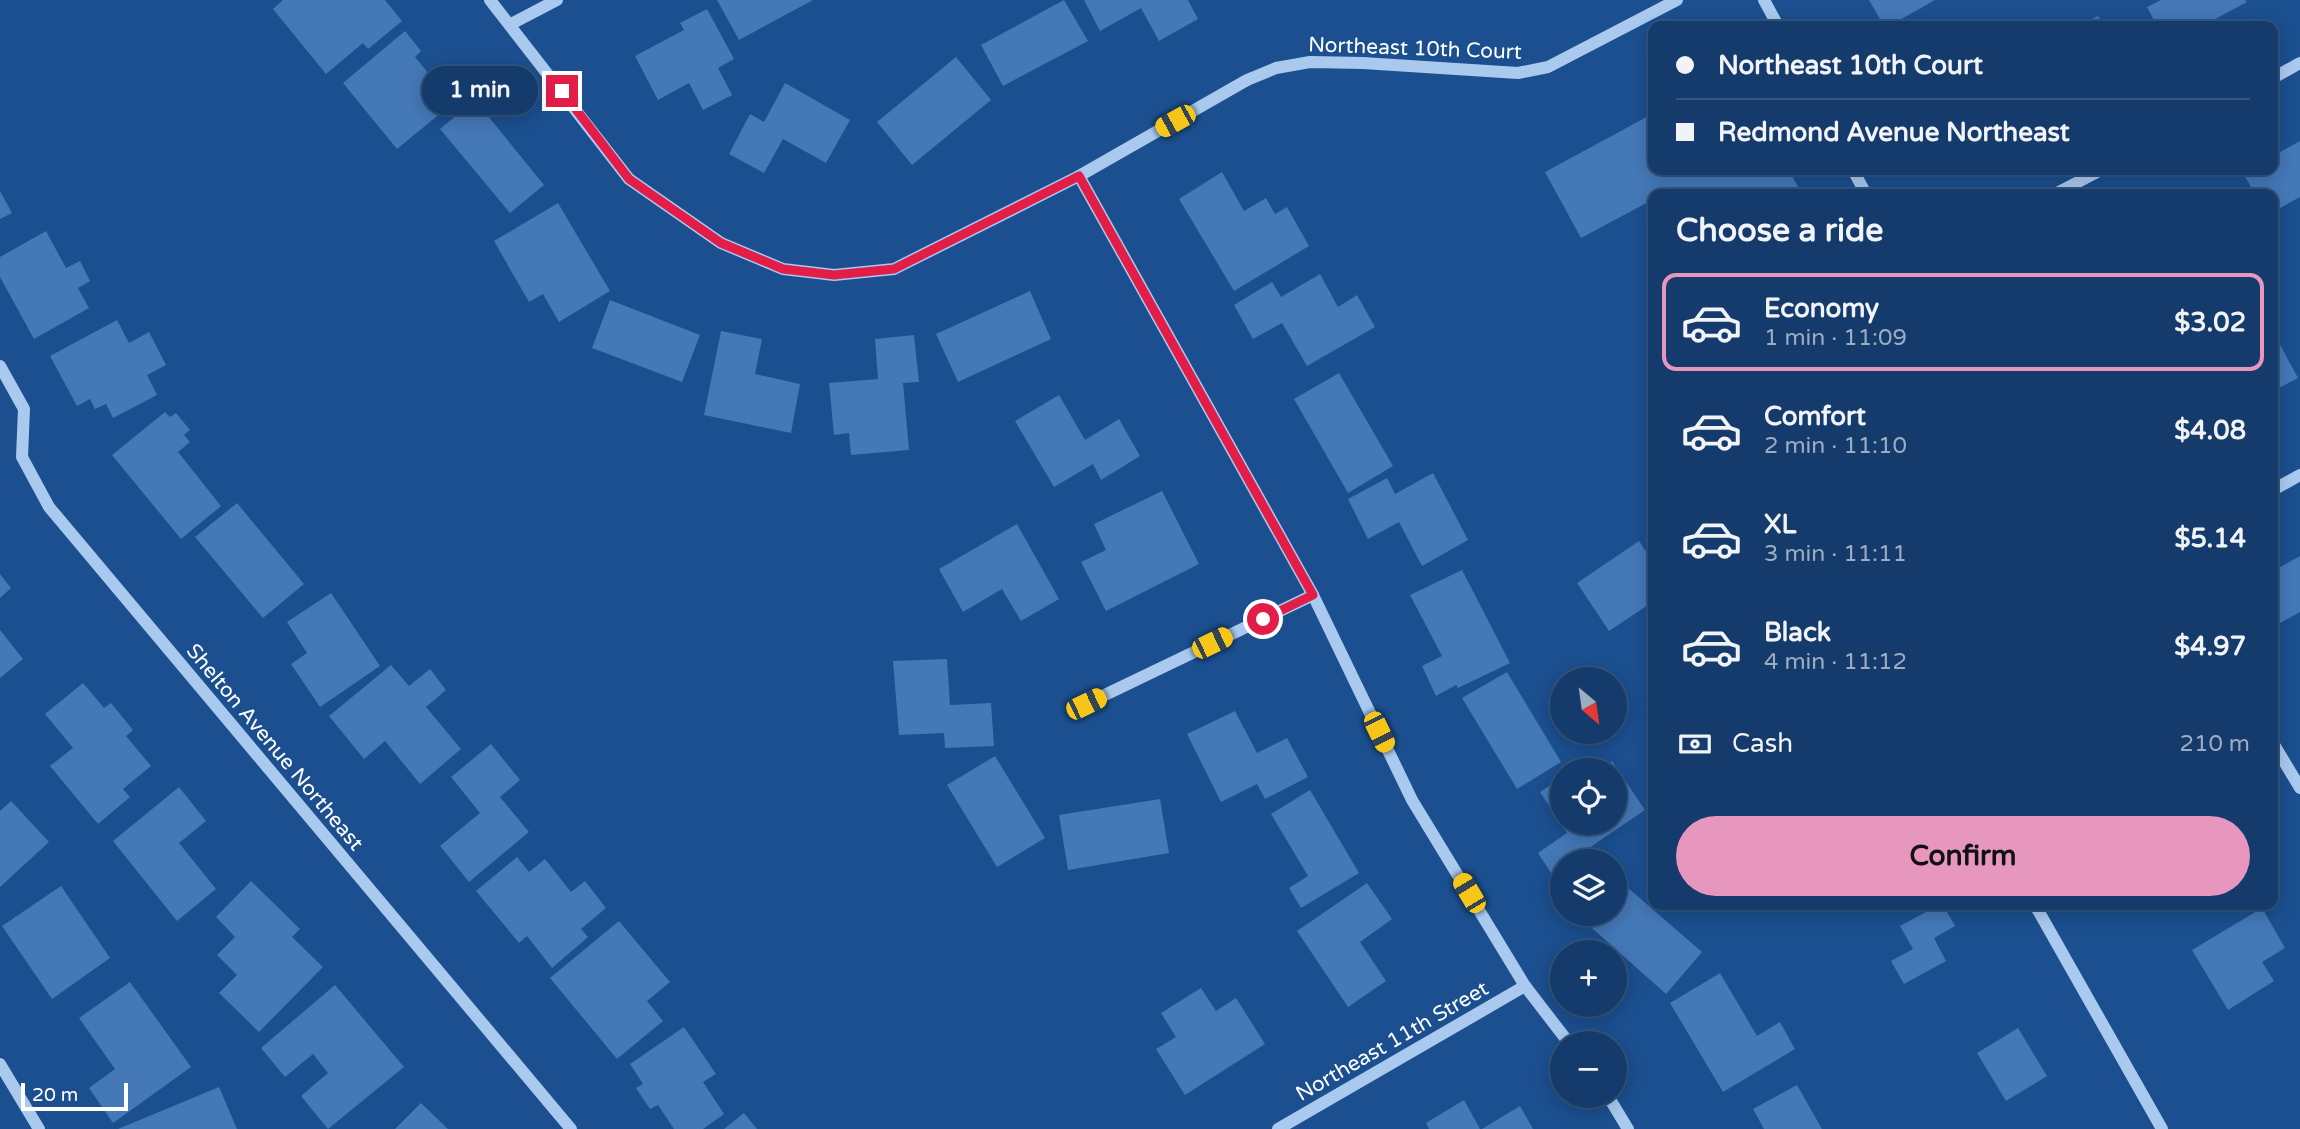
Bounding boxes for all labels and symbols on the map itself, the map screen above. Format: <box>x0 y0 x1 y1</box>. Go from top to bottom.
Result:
street label: Northeast 10th Court <box>1308 32 1522 65</box>
callout: 1 min <box>422 66 538 116</box>
route end <box>546 75 578 107</box>
car <box>1152 102 1199 140</box>
route start <box>1247 603 1279 635</box>
car <box>1189 624 1236 662</box>
street label: Shelton Avenue Northeast <box>181 639 368 856</box>
north arrow <box>1550 667 1628 744</box>
car <box>1063 685 1110 723</box>
car <box>1361 709 1398 755</box>
car <box>1450 870 1489 916</box>
street label: Northeast 11th Street <box>1292 976 1493 1107</box>
scale bar <box>21 1080 128 1112</box>

